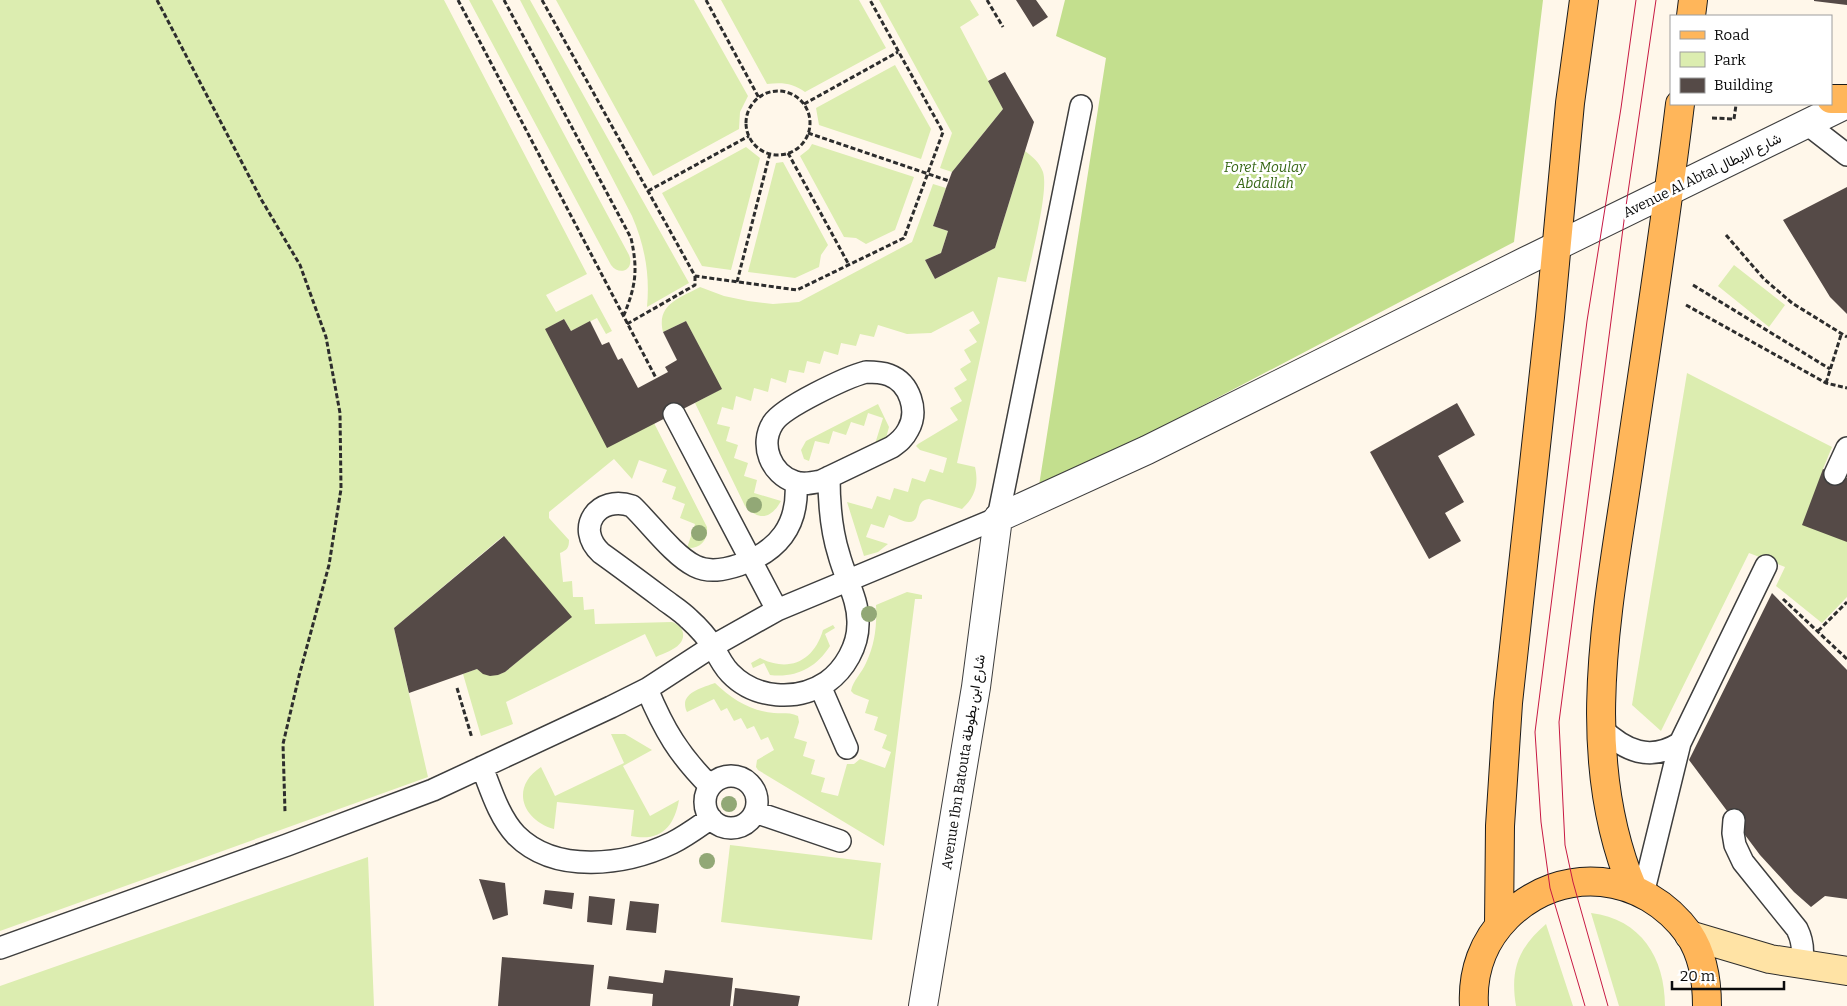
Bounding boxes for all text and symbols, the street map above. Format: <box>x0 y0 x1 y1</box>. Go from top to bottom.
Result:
legend <box>1670 15 1832 105</box>
text: Road <box>1714 26 1749 44</box>
text: Park <box>1714 51 1746 69</box>
text: Building <box>1714 76 1773 94</box>
street label: Avenue Al Abtal شارع الابطال <box>1620 130 1785 223</box>
park label: Foret Moulay Abdallah <box>1224 159 1307 192</box>
street label: Avenue Ibn Batouta شارع ابن بطوطة <box>938 653 991 871</box>
scale bar <box>1672 958 1784 990</box>
text: 20 m <box>1680 967 1716 985</box>

